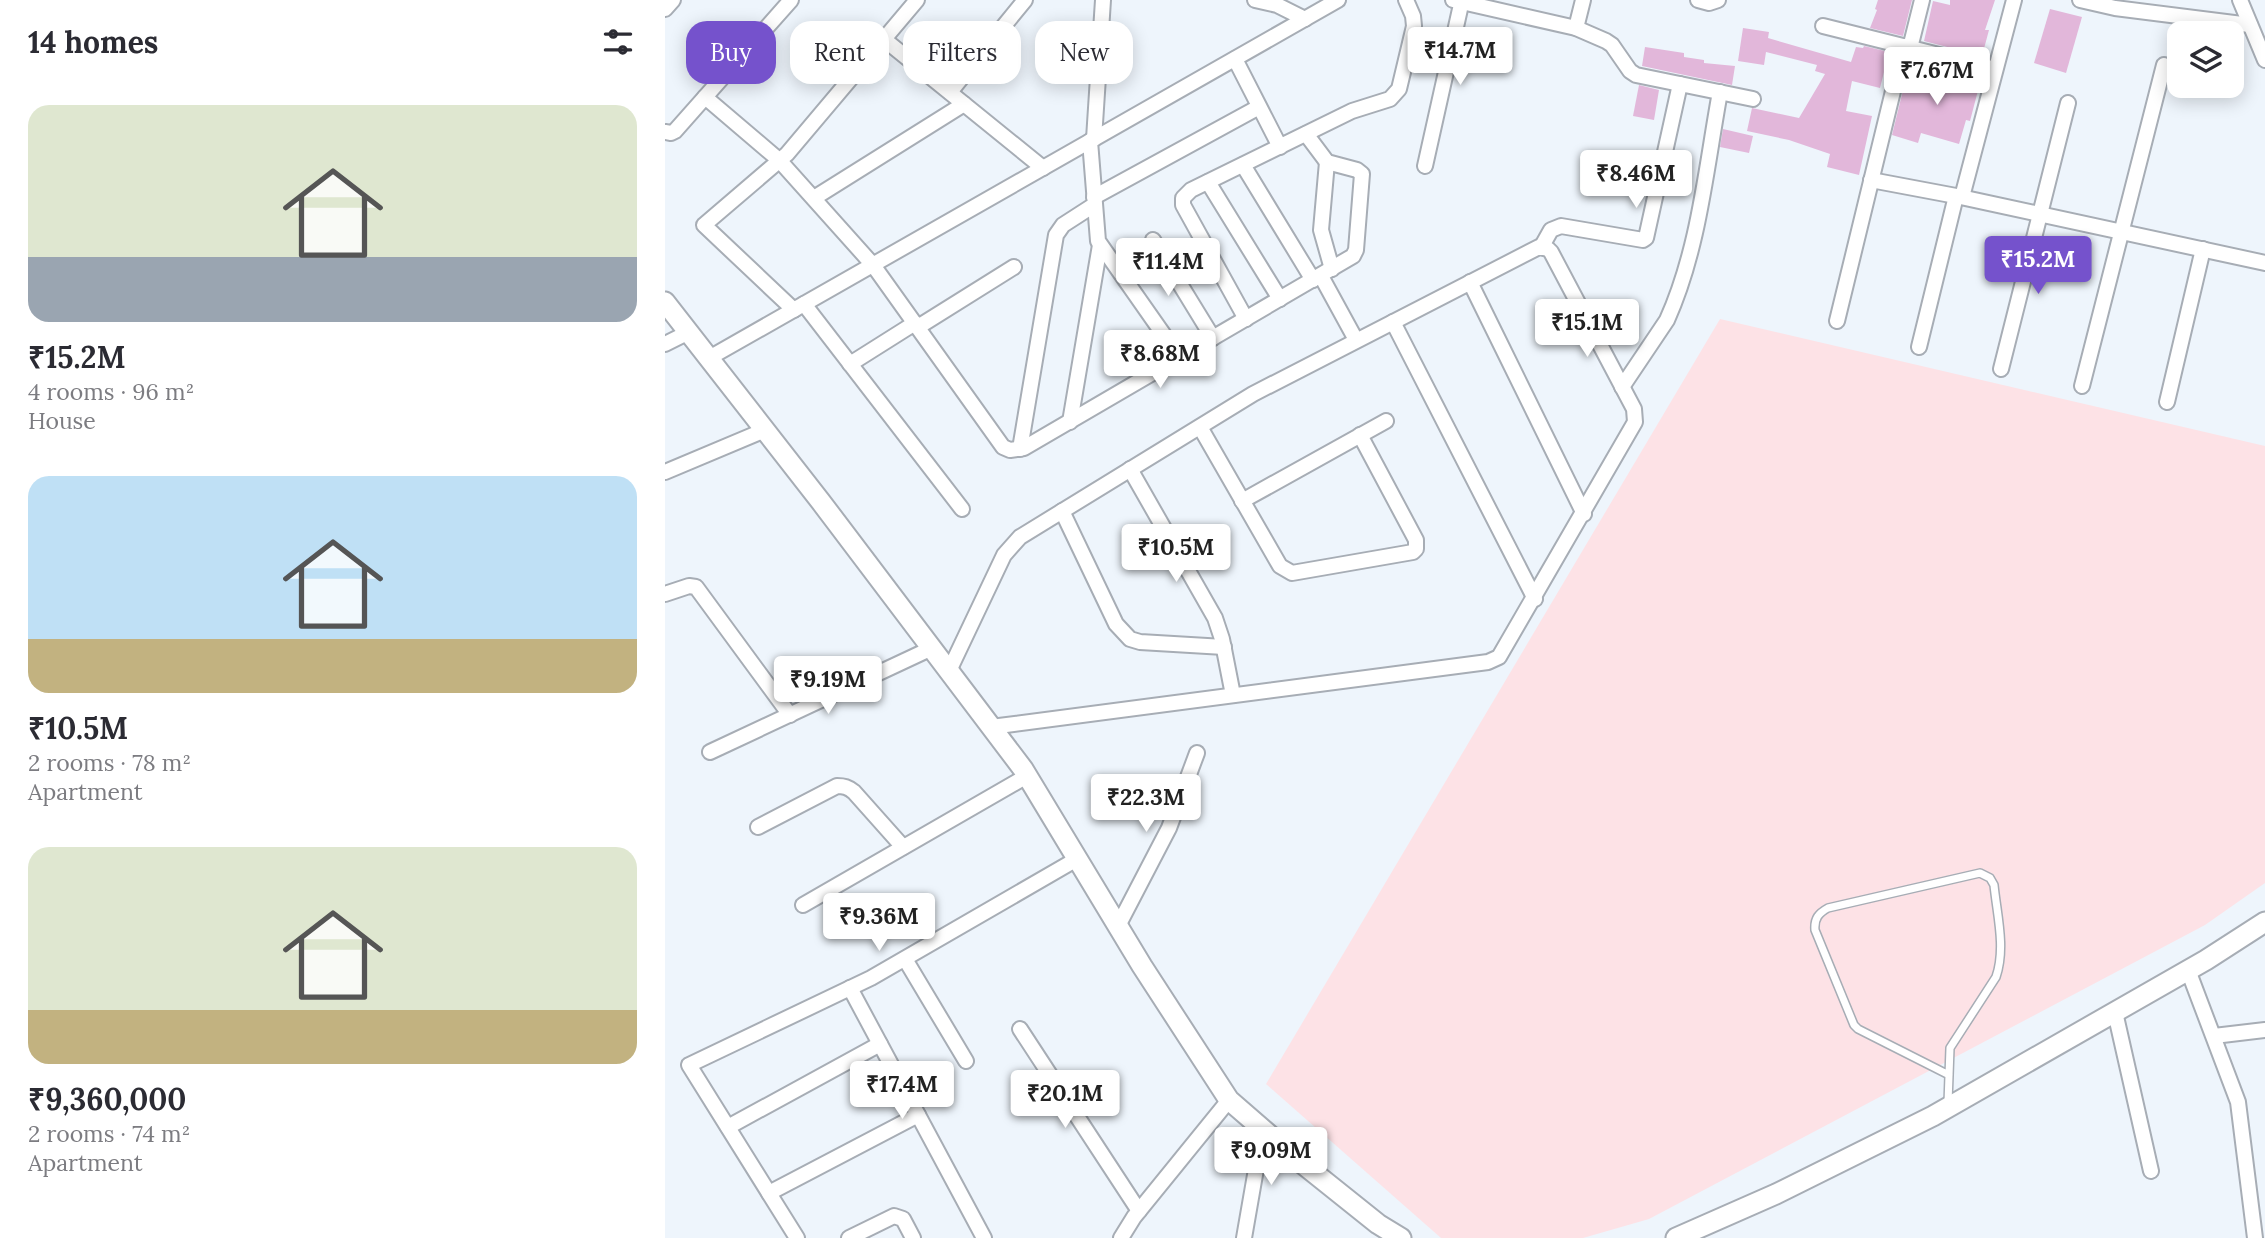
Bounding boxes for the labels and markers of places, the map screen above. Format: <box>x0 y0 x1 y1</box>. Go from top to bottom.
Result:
pin: ₹14.7M <box>1403 28 1517 87</box>
pin: ₹7.67M <box>1880 48 1994 107</box>
pin: ₹8.46M <box>1579 150 1693 210</box>
pin: ₹15.2M <box>1981 236 2095 296</box>
pin: ₹11.4M <box>1111 238 1225 298</box>
pin: ₹15.1M <box>1530 300 1644 359</box>
pin: ₹8.68M <box>1103 330 1217 390</box>
pin: ₹10.5M <box>1119 524 1233 584</box>
pin: ₹9.19M <box>771 656 885 716</box>
pin: ₹22.3M <box>1089 774 1203 834</box>
pin: ₹9.36M <box>822 894 936 953</box>
pin: ₹17.4M <box>845 1062 959 1121</box>
pin: ₹20.1M <box>1008 1070 1122 1130</box>
pin: ₹9.09M <box>1214 1128 1328 1187</box>

